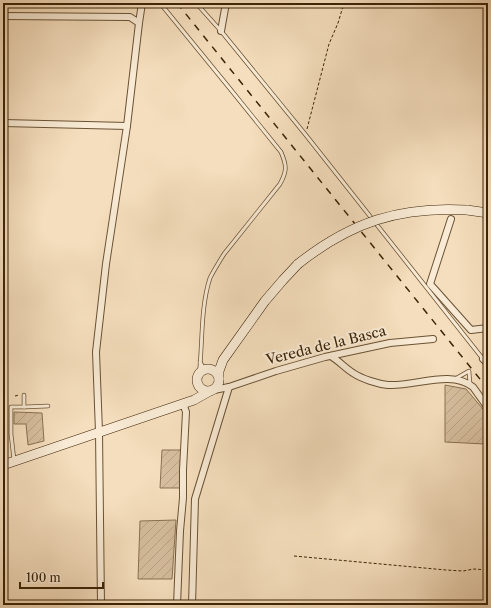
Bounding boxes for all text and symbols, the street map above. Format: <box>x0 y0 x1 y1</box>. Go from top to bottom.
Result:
street label: Vereda de la Basca <box>263 321 388 369</box>
scale bar <box>20 564 103 590</box>
text: 100 m <box>26 570 61 585</box>

